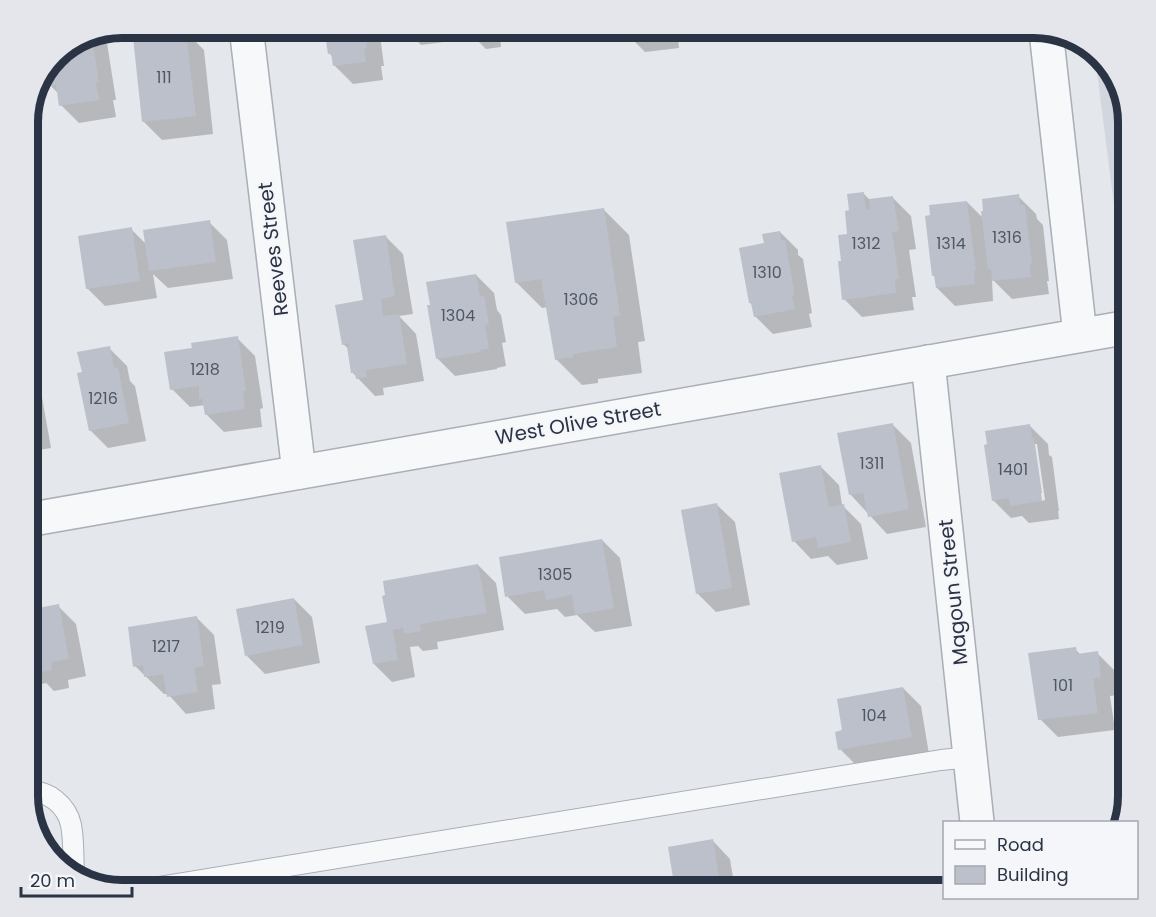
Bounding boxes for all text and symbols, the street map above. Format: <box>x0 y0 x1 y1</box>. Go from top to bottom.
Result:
house number: 111 <box>156 66 172 89</box>
street label: Reeves Street <box>251 180 295 318</box>
house number: 1316 <box>992 226 1022 249</box>
house number: 1312 <box>852 232 880 255</box>
house number: 1314 <box>936 232 966 255</box>
house number: 1310 <box>752 261 782 284</box>
house number: 1306 <box>564 288 598 311</box>
house number: 1304 <box>441 304 475 327</box>
house number: 1218 <box>190 358 220 381</box>
house number: 1216 <box>88 387 118 410</box>
street label: West Olive Street <box>493 395 663 451</box>
house number: 1311 <box>860 452 884 475</box>
house number: 1401 <box>998 458 1028 481</box>
street label: Magoun Street <box>931 518 975 666</box>
house number: 1305 <box>538 563 572 586</box>
house number: 1219 <box>255 616 285 639</box>
house number: 1217 <box>152 635 180 658</box>
house number: 101 <box>1053 674 1073 697</box>
house number: 104 <box>861 704 887 727</box>
legend <box>943 821 1138 899</box>
text: Road <box>997 832 1044 857</box>
scale bar <box>21 860 132 898</box>
text: Building <box>997 862 1069 887</box>
text: 20 m <box>30 868 75 893</box>

